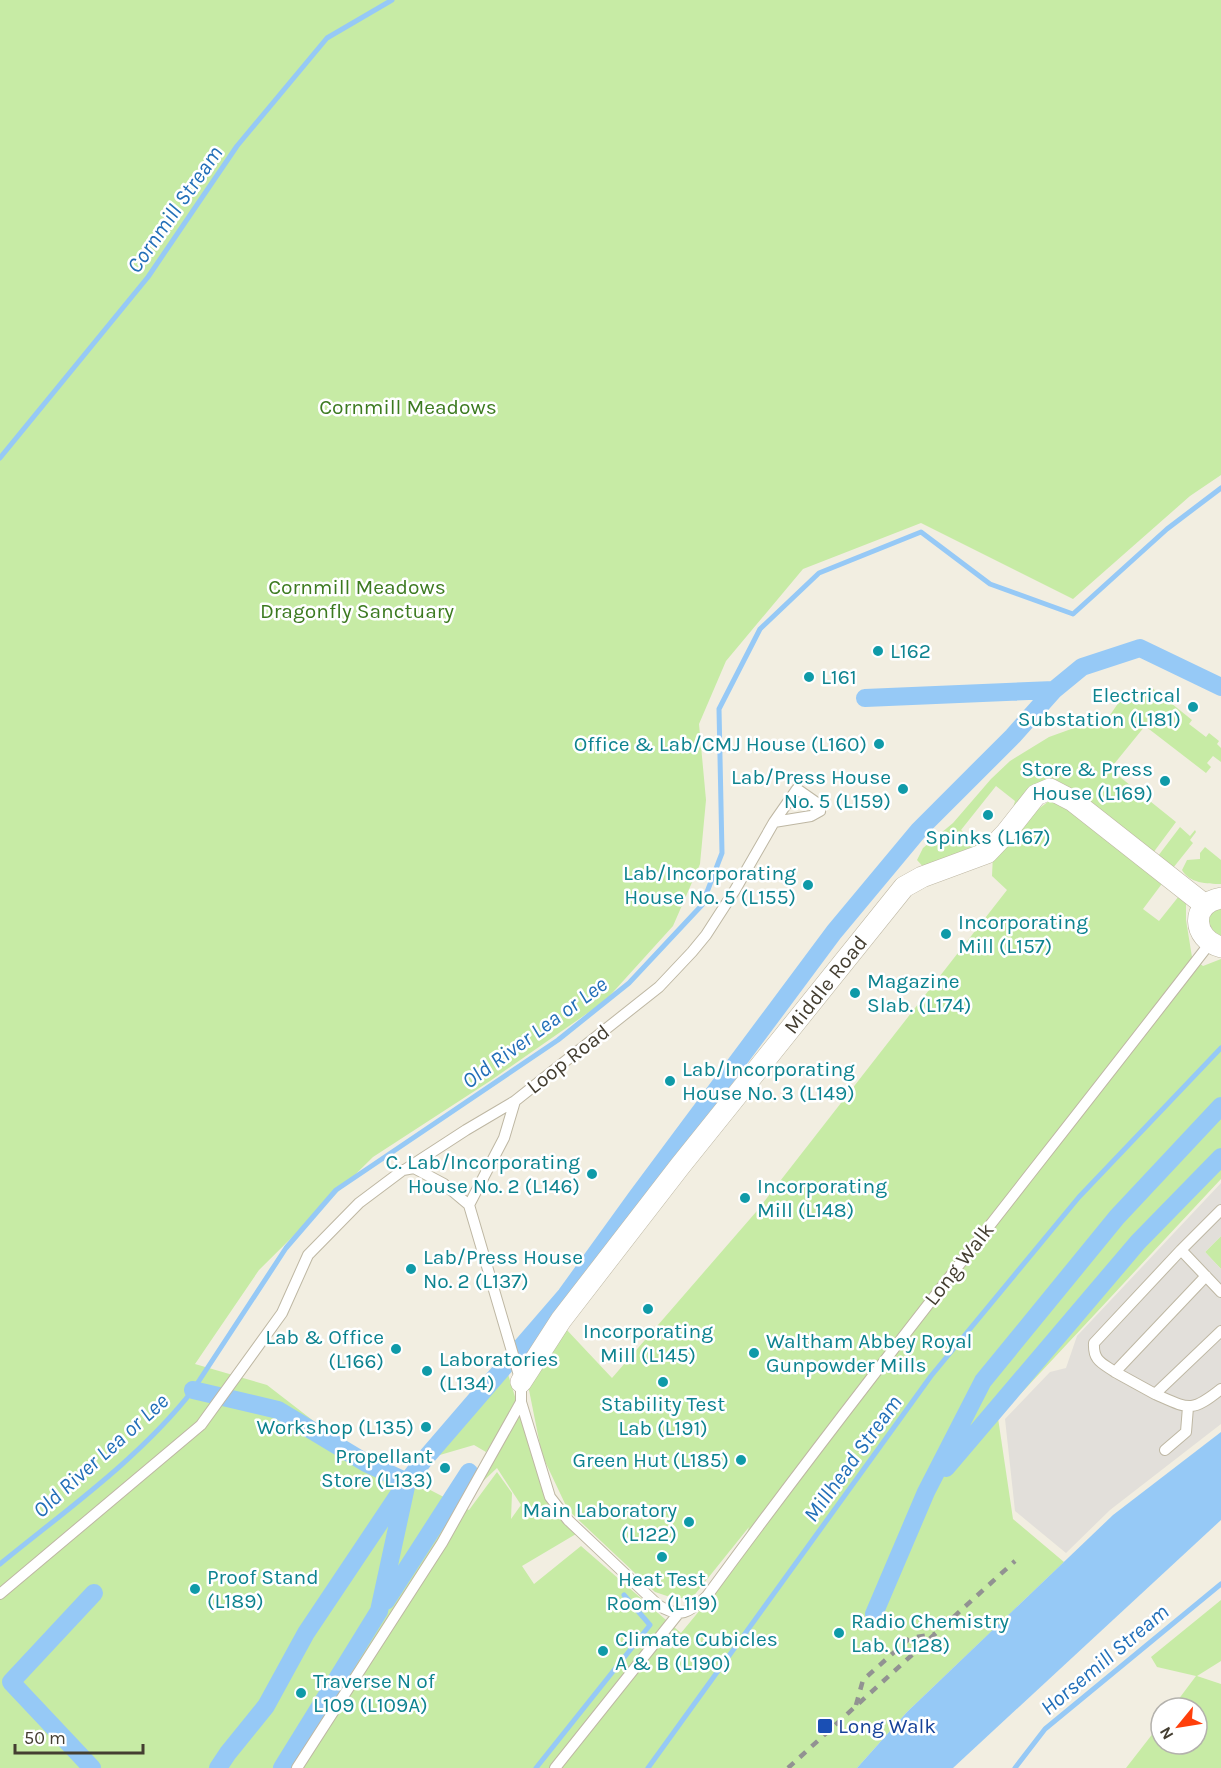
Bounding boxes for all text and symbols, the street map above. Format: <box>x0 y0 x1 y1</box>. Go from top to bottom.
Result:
water label: Cornmill Stream <box>121 141 228 278</box>
park label: Cornmill Meadows <box>319 395 497 419</box>
park label: Cornmill Meadows Dragonfly Sanctuary <box>260 575 454 623</box>
place label: L162 <box>890 639 931 663</box>
marker: L162 <box>871 644 885 658</box>
place label: L161 <box>821 665 857 689</box>
marker: L161 <box>802 670 816 684</box>
place label: Electrical Substation (L181) <box>1018 683 1181 731</box>
marker: Electrical Substation (L181) <box>1186 700 1200 714</box>
place label: Office & Lab/CMJ House (L160) <box>574 732 867 756</box>
marker: Office & Lab/CMJ House (L160) <box>872 737 886 751</box>
place label: Store & Press House (L169) <box>1021 757 1153 805</box>
place label: Lab/Press House No. 5 (L159) <box>731 765 891 813</box>
marker: Store & Press House (L169) <box>1158 774 1172 788</box>
marker: Lab/Press House No. 5 (L159) <box>896 782 910 796</box>
marker: Spinks (L167) <box>981 808 995 822</box>
place label: Spinks (L167) <box>925 825 1051 849</box>
place label: Lab/Incorporating House No. 5 (L155) <box>623 861 796 909</box>
marker: Lab/Incorporating House No. 5 (L155) <box>801 878 815 892</box>
place label: Incorporating Mill (L157) <box>958 910 1088 958</box>
marker: Incorporating Mill (L157) <box>939 927 953 941</box>
street label: Middle Road <box>779 931 872 1039</box>
place label: Magazine Slab. (L174) <box>867 969 972 1017</box>
water label: Old River Lea or Lee <box>457 971 612 1094</box>
marker: Magazine Slab. (L174) <box>848 986 862 1000</box>
street label: Loop Road <box>522 1019 614 1099</box>
place label: Lab/Incorporating House No. 3 (L149) <box>682 1057 855 1105</box>
marker: Lab/Incorporating House No. 3 (L149) <box>663 1074 677 1088</box>
place label: C. Lab/Incorporating House No. 2 (L146) <box>385 1150 580 1198</box>
marker: C. Lab/Incorporating House No. 2 (L146) <box>585 1167 599 1181</box>
place label: Incorporating Mill (L148) <box>757 1174 887 1222</box>
marker: Incorporating Mill (L148) <box>738 1191 752 1205</box>
street label: Long Walk <box>919 1218 999 1310</box>
place label: Lab/Press House No. 2 (L137) <box>423 1245 583 1293</box>
marker: Lab/Press House No. 2 (L137) <box>404 1262 418 1276</box>
marker: Incorporating Mill (L145) <box>641 1302 655 1316</box>
place label: Incorporating Mill (L145) <box>583 1319 713 1367</box>
place label: Lab & Office (L166) <box>265 1325 384 1373</box>
place label: Waltham Abbey Royal Gunpowder Mills <box>766 1329 972 1377</box>
marker: Lab & Office (L166) <box>389 1342 403 1356</box>
marker: Waltham Abbey Royal Gunpowder Mills <box>747 1346 761 1360</box>
place label: Laboratories (L134) <box>439 1347 559 1395</box>
marker: Laboratories (L134) <box>420 1364 434 1378</box>
marker: Stability Test Lab (L191) <box>656 1375 670 1389</box>
water label: Old River Lea or Lee <box>28 1388 174 1523</box>
water label: Millhead Stream <box>798 1390 907 1527</box>
place label: Stability Test Lab (L191) <box>601 1392 725 1440</box>
place label: Workshop (L135) <box>257 1415 414 1439</box>
marker: Workshop (L135) <box>419 1420 433 1434</box>
place label: Propellant Store (L133) <box>321 1444 433 1492</box>
place label: Green Hut (L185) <box>573 1448 729 1472</box>
marker: Green Hut (L185) <box>734 1453 748 1467</box>
marker: Propellant Store (L133) <box>438 1461 452 1475</box>
place label: Main Laboratory (L122) <box>523 1498 677 1546</box>
marker: Main Laboratory (L122) <box>682 1515 696 1529</box>
marker: Heat Test Room (L119) <box>655 1550 669 1564</box>
place label: Proof Stand (L189) <box>207 1565 319 1613</box>
place label: Heat Test Room (L119) <box>606 1567 718 1615</box>
marker: Proof Stand (L189) <box>188 1582 202 1596</box>
water label: Horsemill Stream <box>1035 1599 1174 1721</box>
place label: Radio Chemistry Lab. (L128) <box>851 1609 1009 1657</box>
marker: Radio Chemistry Lab. (L128) <box>832 1626 846 1640</box>
place label: Climate Cubicles A & B (L190) <box>615 1627 778 1675</box>
marker: Climate Cubicles A & B (L190) <box>596 1644 610 1658</box>
place label: Traverse N of L109 (L109A) <box>313 1669 436 1717</box>
marker: Traverse N of L109 (L109A) <box>294 1686 308 1700</box>
north arrow <box>1149 1696 1209 1756</box>
place label: Long Walk <box>838 1714 936 1738</box>
scale bar <box>15 1717 142 1755</box>
marker: Long Walk <box>816 1717 834 1735</box>
text: N <box>1155 1724 1178 1743</box>
text: 50 m <box>24 1727 66 1749</box>

